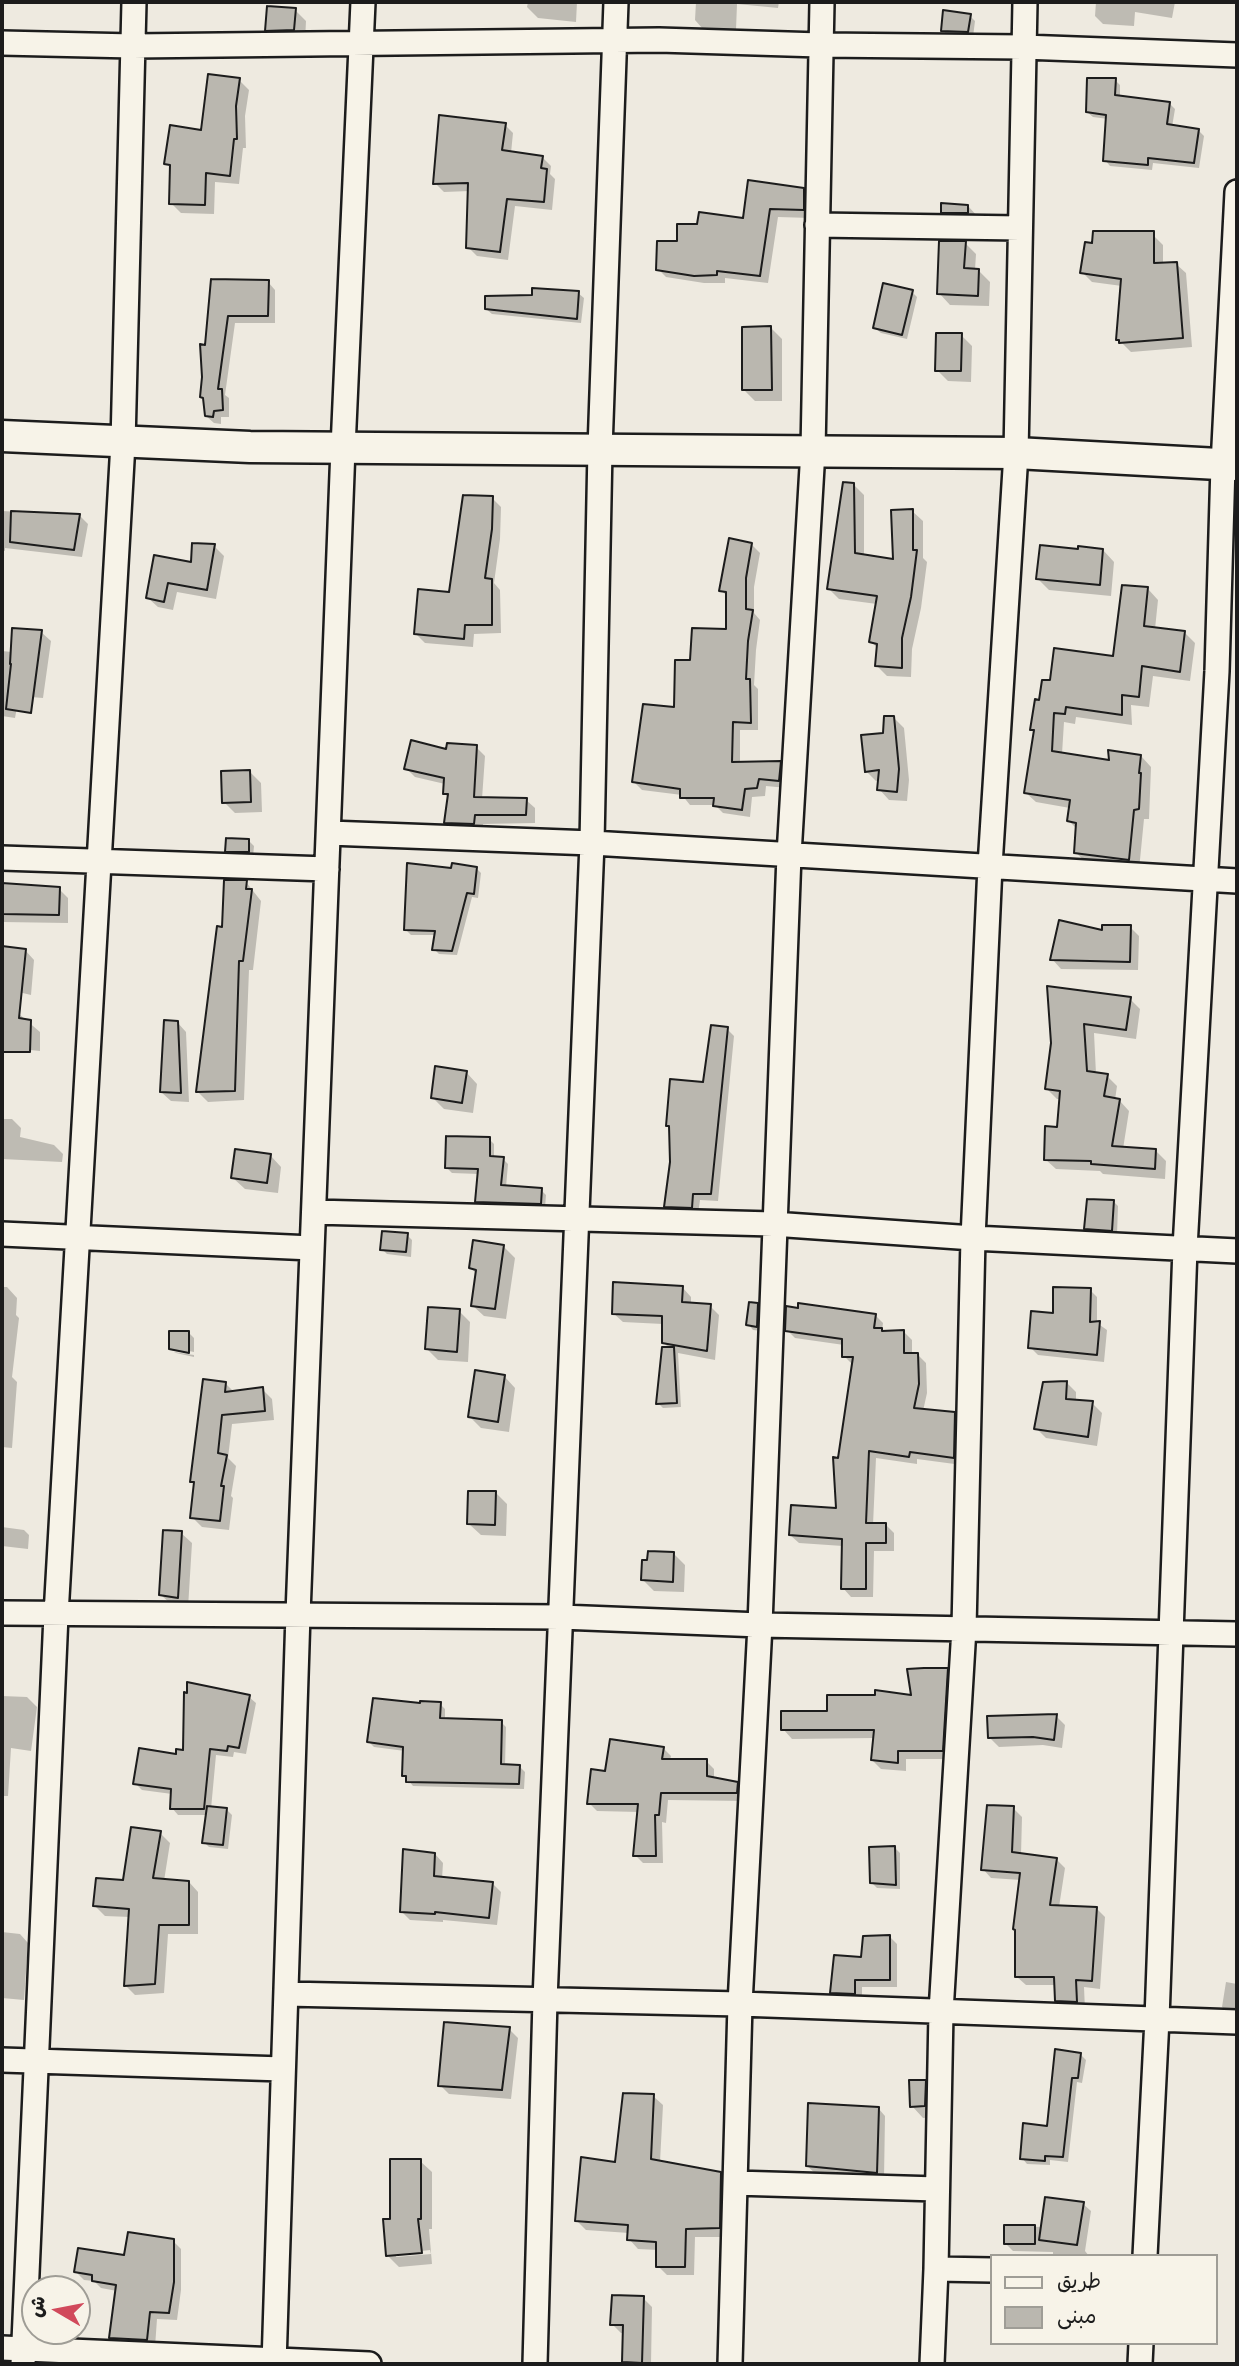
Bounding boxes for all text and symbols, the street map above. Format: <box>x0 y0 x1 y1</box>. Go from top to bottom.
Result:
legend <box>990 2254 1218 2345</box>
text: طريق <box>1057 2268 1101 2295</box>
north arrow <box>21 2275 91 2345</box>
text: ش <box>24 2294 51 2319</box>
text: مبنى <box>1057 2303 1096 2330</box>

